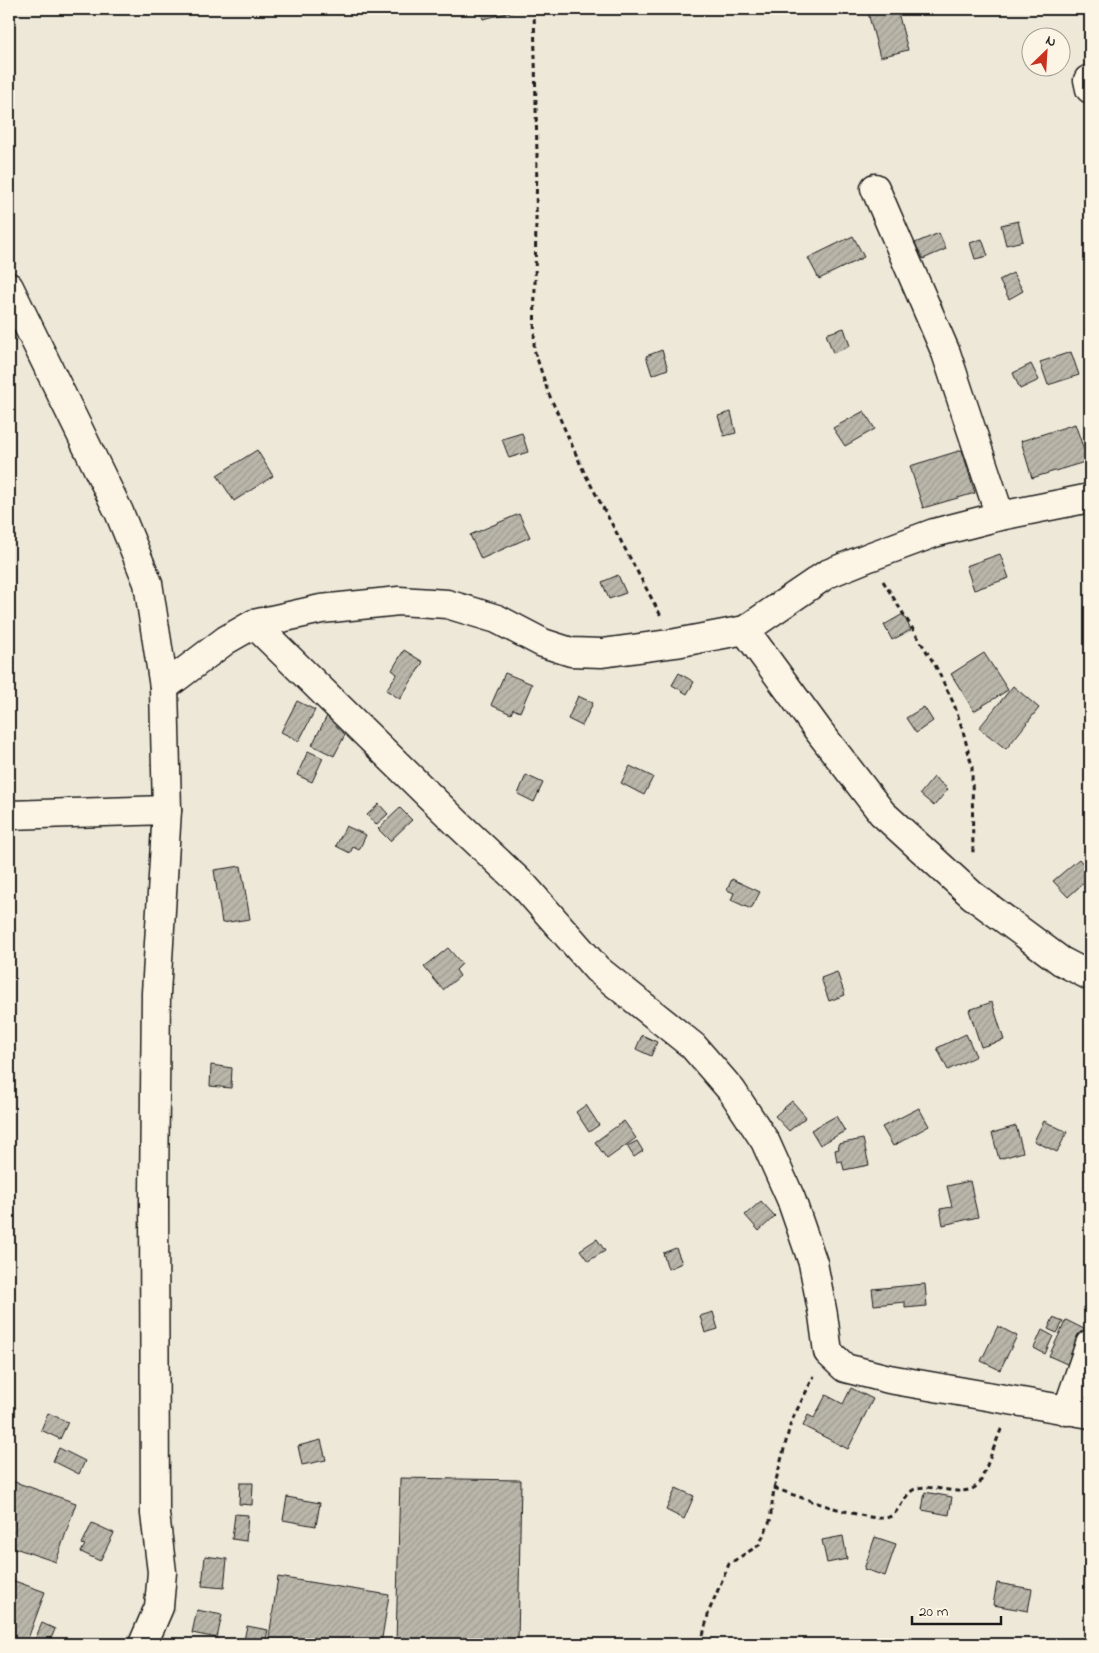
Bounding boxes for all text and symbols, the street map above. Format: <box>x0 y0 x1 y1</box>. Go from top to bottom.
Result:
north arrow <box>1022 28 1072 78</box>
text: N <box>1042 30 1060 53</box>
scale bar <box>912 1593 1000 1625</box>
text: 20 m <box>919 1601 949 1623</box>

